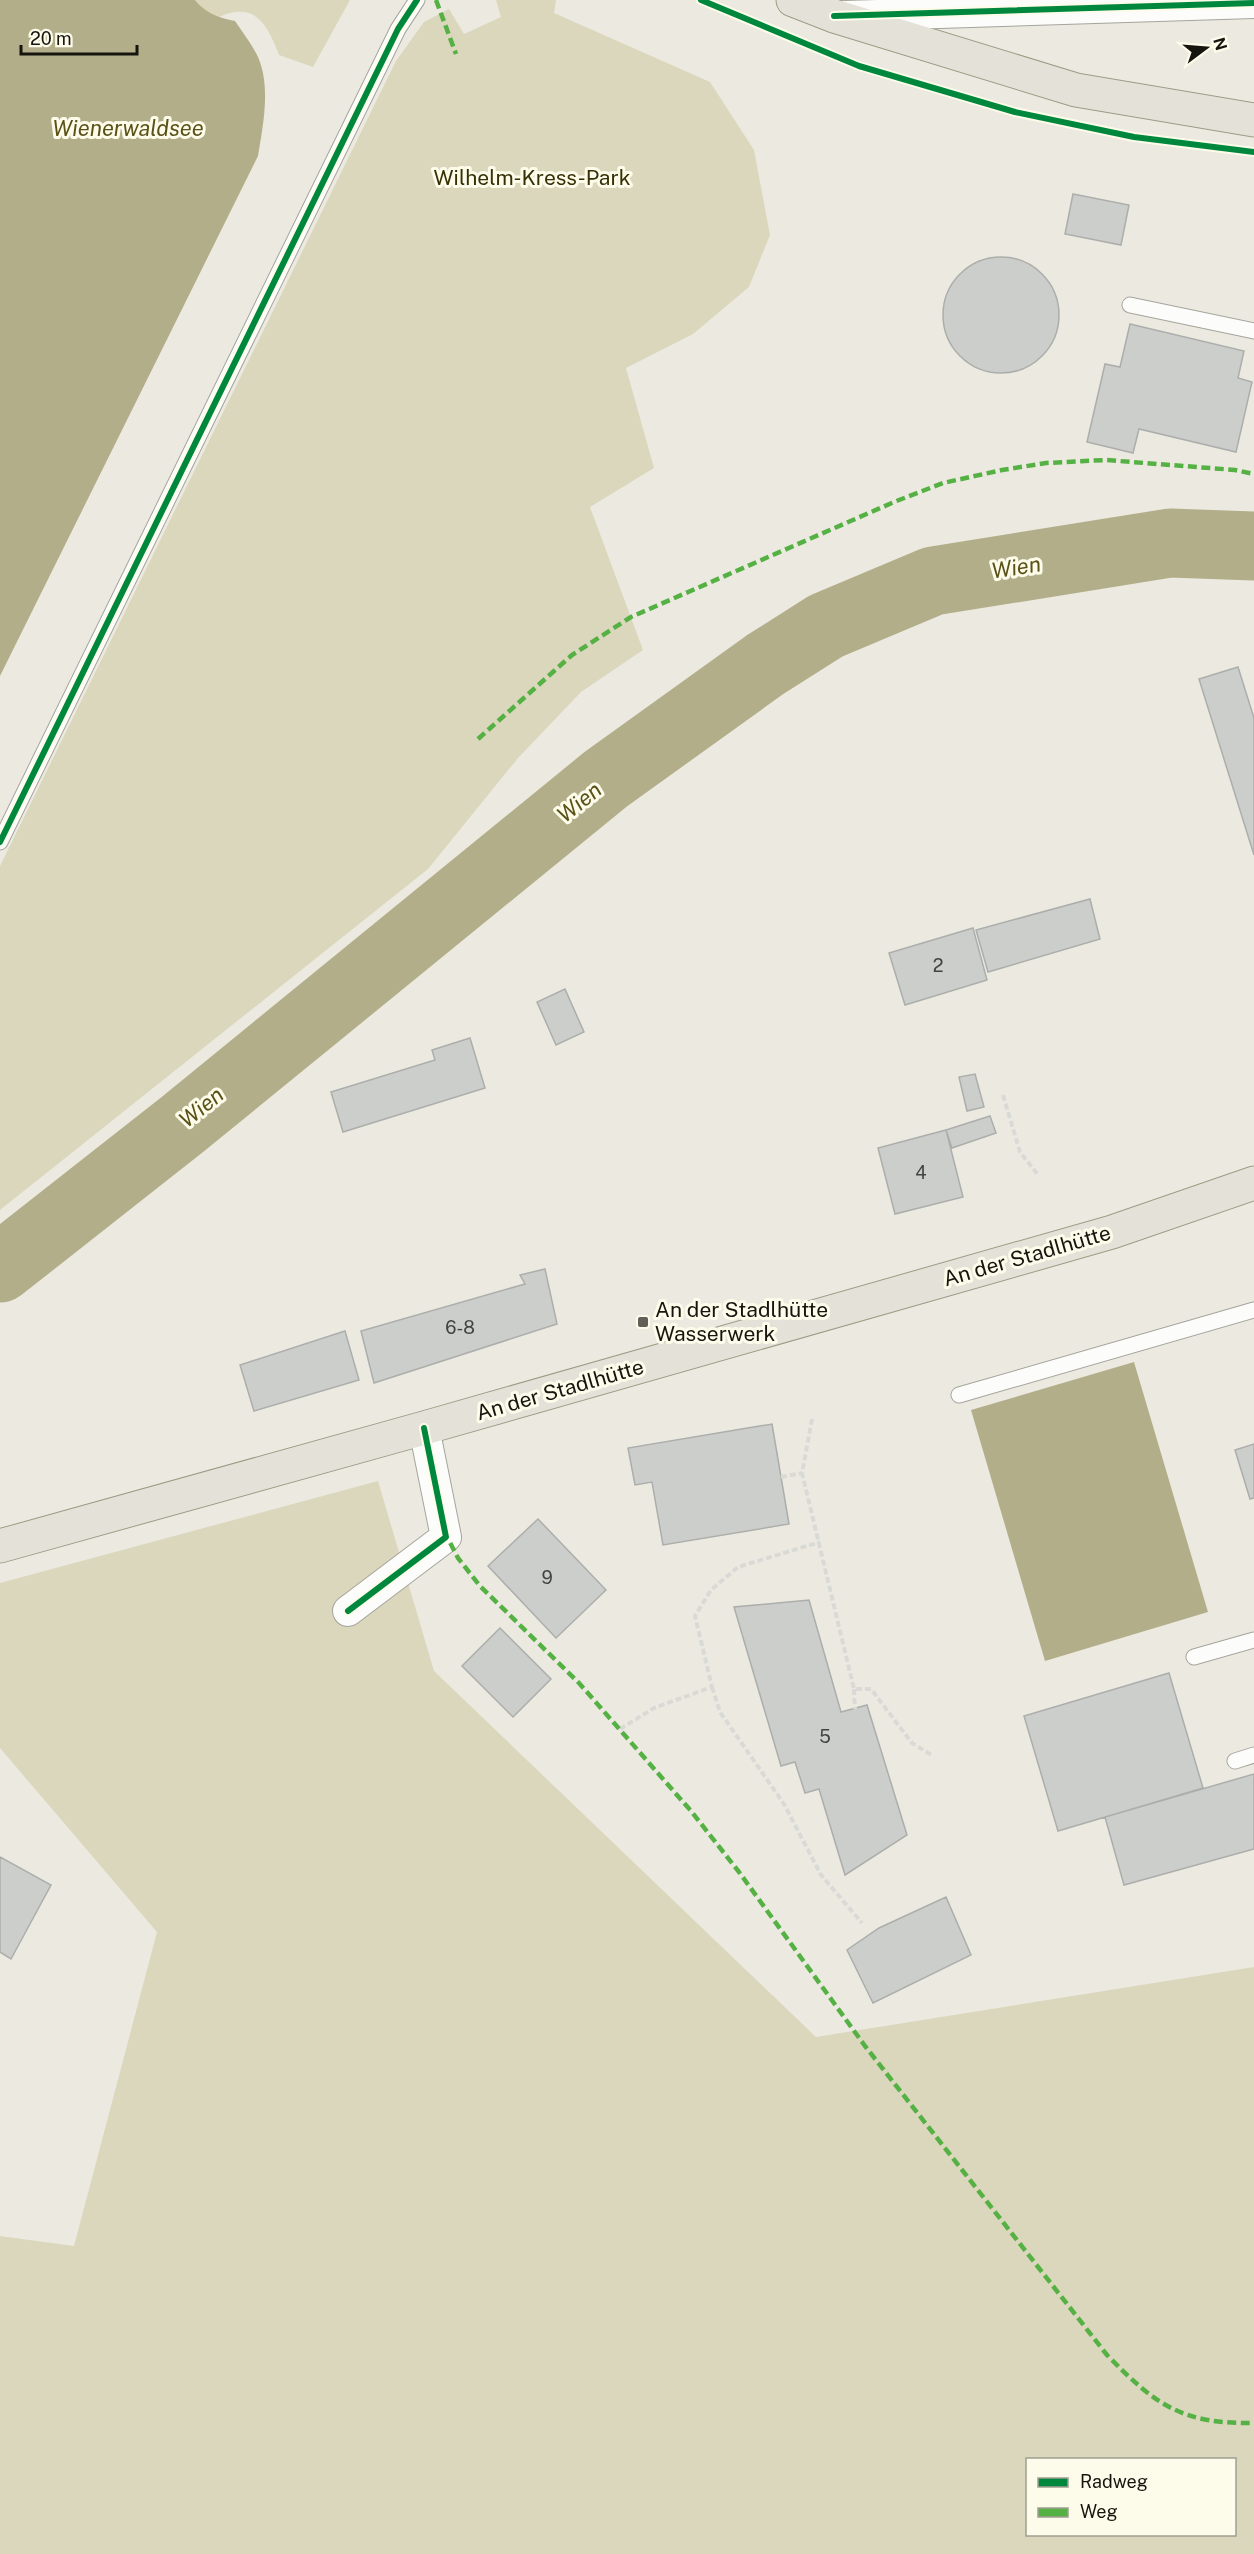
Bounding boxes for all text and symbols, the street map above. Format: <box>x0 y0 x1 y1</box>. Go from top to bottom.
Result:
scale bar <box>21 18 136 56</box>
north arrow <box>1176 18 1236 78</box>
text: 20 m <box>30 28 72 49</box>
text: N <box>1209 35 1231 53</box>
water label: Wienerwaldsee <box>52 115 204 141</box>
park label: Wilhelm-Kress-Park <box>434 165 631 190</box>
water label: Wien <box>989 550 1043 584</box>
water label: Wien <box>552 776 606 828</box>
house number: 2 <box>933 955 943 976</box>
water label: Wien <box>174 1081 228 1133</box>
house number: 4 <box>915 1162 927 1183</box>
street label: An der Stadlhütte <box>940 1220 1114 1291</box>
place label: An der Stadlhütte Wasserwerk <box>655 1297 828 1346</box>
marker: An der Stadlhütte Wasserwerk <box>636 1315 650 1329</box>
house number: 6-8 <box>445 1317 475 1338</box>
street label: An der Stadlhütte <box>473 1354 647 1425</box>
house number: 9 <box>541 1567 553 1588</box>
house number: 5 <box>819 1726 831 1747</box>
legend <box>1026 2458 1236 2536</box>
text: Radweg <box>1080 2471 1148 2492</box>
text: Weg <box>1080 2501 1118 2522</box>

